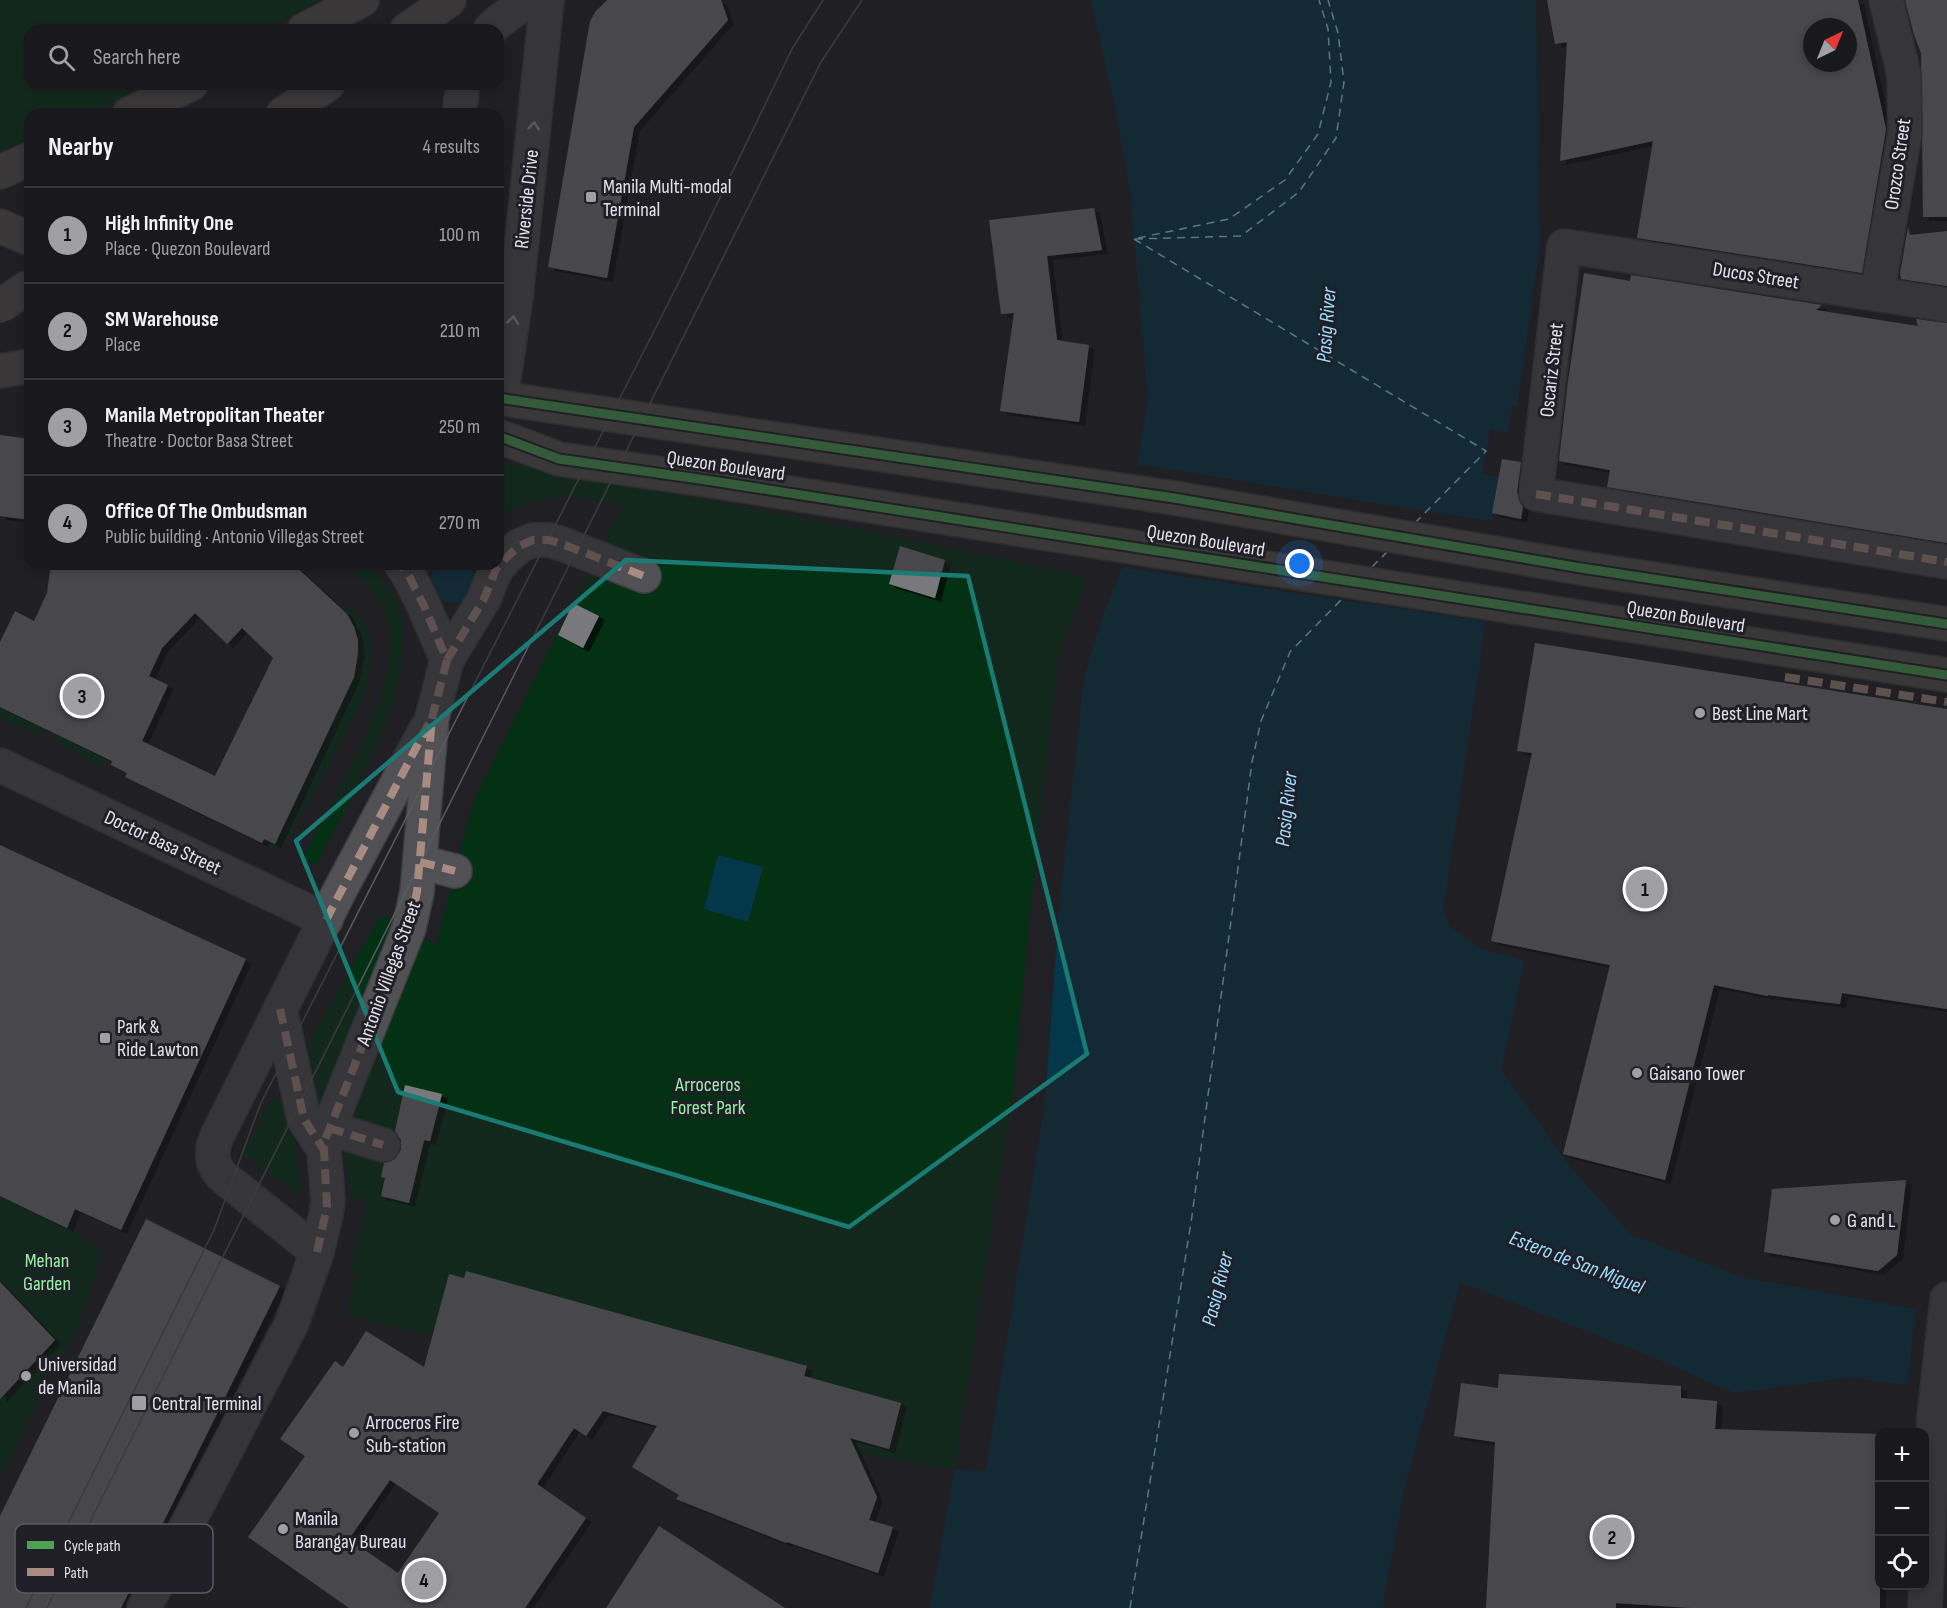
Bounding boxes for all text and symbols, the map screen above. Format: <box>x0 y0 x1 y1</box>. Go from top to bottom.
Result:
north arrow <box>1803 18 1857 72</box>
search box <box>24 24 504 90</box>
icon: search <box>45 41 78 74</box>
text: Search here <box>93 44 180 71</box>
street label: Orozco Street <box>1880 117 1916 211</box>
one-way arrow <box>527 121 540 130</box>
text: Nearby <box>48 132 114 163</box>
text: 4 results <box>423 135 480 159</box>
street label: Riverside Drive <box>510 148 544 250</box>
place label: Manila Multi-modal Terminal <box>603 175 732 222</box>
marker: Manila Multi-modal Terminal <box>584 190 598 204</box>
text: High Infinity One <box>105 210 234 237</box>
text: 1 <box>64 223 71 247</box>
text: 100 m <box>439 223 480 247</box>
text: Place · Quezon Boulevard <box>105 237 270 261</box>
street label: Ducos Street <box>1711 257 1801 295</box>
water label: Pasig River <box>1311 285 1342 363</box>
text: SM Warehouse <box>105 306 219 333</box>
one-way arrow <box>506 315 518 324</box>
text: 2 <box>63 319 72 343</box>
text: 210 m <box>440 319 480 343</box>
street label: Oscariz Street <box>1535 322 1569 418</box>
text: Place <box>105 333 141 357</box>
text: Manila Metropolitan Theater <box>105 402 324 429</box>
text: 3 <box>63 415 72 439</box>
text: 250 m <box>439 415 480 439</box>
text: Theatre · Doctor Basa Street <box>105 429 293 453</box>
street label: Quezon Boulevard <box>665 446 787 486</box>
text: Office Of The Ombudsman <box>105 498 307 525</box>
text: 4 <box>63 511 72 535</box>
text: 270 m <box>439 511 480 535</box>
street label: Quezon Boulevard <box>1145 520 1267 562</box>
text: Public building · Antonio Villegas Street <box>105 525 364 549</box>
your location <box>1285 549 1314 578</box>
street label: Quezon Boulevard <box>1625 596 1747 638</box>
pin: 3 <box>62 674 101 718</box>
place label: Best Line Mart <box>1712 702 1808 726</box>
marker: Best Line Mart <box>1693 706 1707 720</box>
water label: Pasig River <box>1270 769 1303 848</box>
street label: Doctor Basa Street <box>100 805 225 880</box>
pin: 1 <box>1626 866 1664 912</box>
street label: Antonio Villegas Street <box>351 898 426 1050</box>
place label: Park & Ride Lawton <box>117 1015 199 1062</box>
marker: Park & Ride Lawton <box>98 1031 112 1045</box>
place label: Gaisano Tower <box>1649 1062 1745 1086</box>
marker: Gaisano Tower <box>1630 1066 1644 1080</box>
park label: Arroceros Forest Park <box>671 1073 746 1120</box>
place label: G and L <box>1847 1209 1896 1233</box>
marker: G and L <box>1828 1213 1842 1227</box>
water label: Estero de San Miguel <box>1506 1225 1649 1300</box>
water label: Pasig River <box>1196 1248 1239 1329</box>
park label: Mehan Garden <box>23 1249 71 1296</box>
place label: Universidad de Manila <box>38 1353 117 1400</box>
marker: Universidad de Manila <box>19 1369 33 1383</box>
place label: Central Terminal <box>152 1392 262 1416</box>
marker: Central Terminal <box>130 1394 148 1412</box>
place label: Arroceros Fire Sub-station <box>365 1411 460 1458</box>
marker: Arroceros Fire Sub-station <box>347 1426 361 1440</box>
map controls <box>1875 1428 1929 1590</box>
button: + <box>1875 1428 1929 1482</box>
button: − <box>1875 1482 1929 1536</box>
place label: Manila Barangay Bureau <box>295 1507 406 1554</box>
pin: 2 <box>1592 1514 1632 1560</box>
marker: Manila Barangay Bureau <box>276 1522 290 1536</box>
legend <box>15 1524 213 1593</box>
button: locate <box>1875 1536 1929 1590</box>
text: Cycle path <box>64 1537 121 1556</box>
pin: 4 <box>404 1558 444 1602</box>
text: Path <box>64 1564 88 1583</box>

